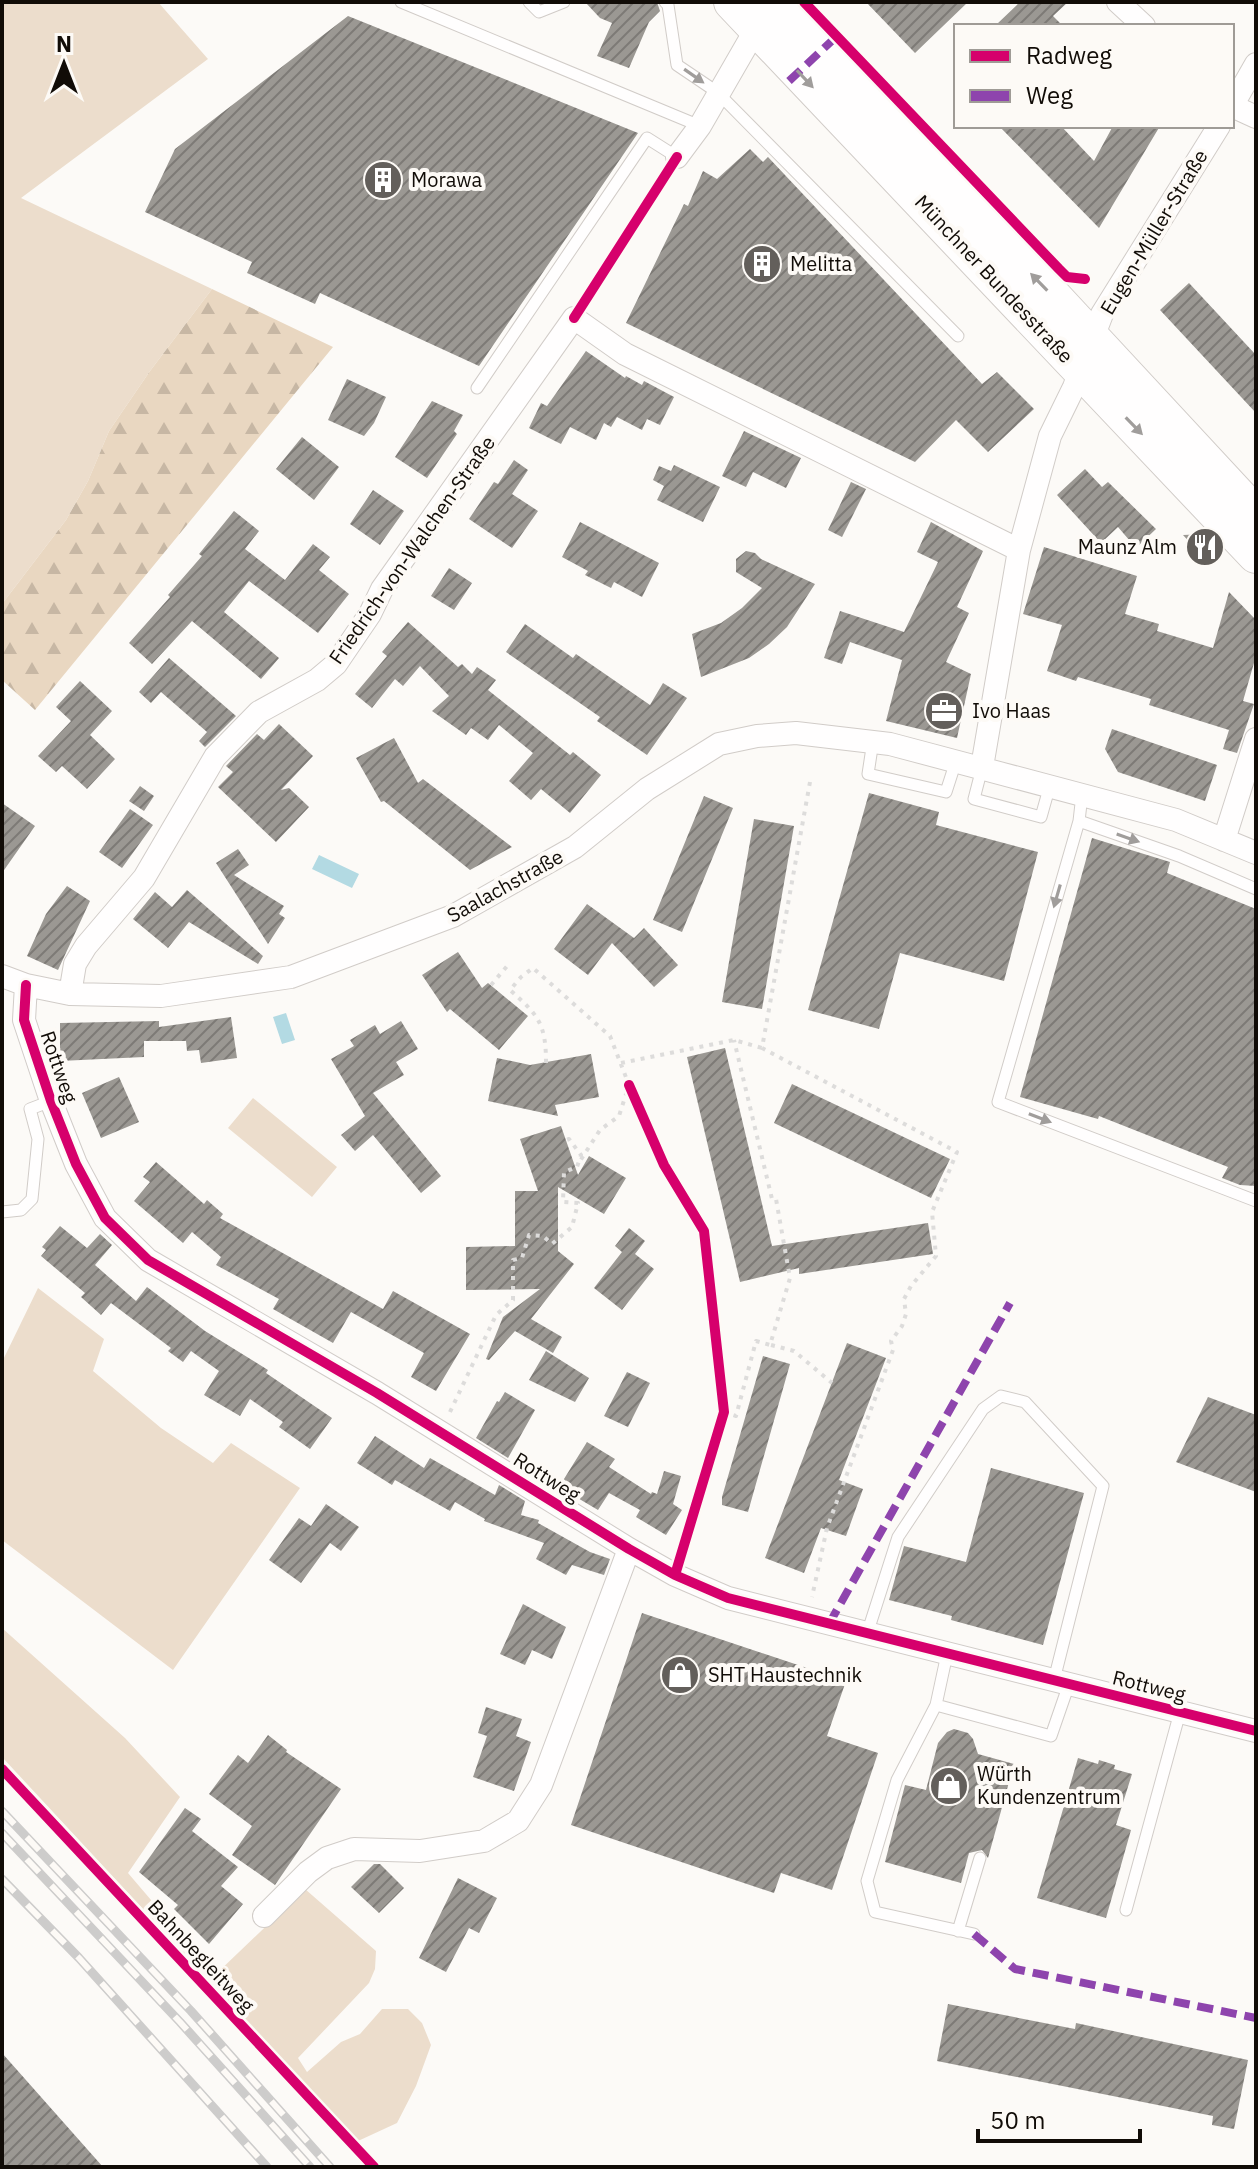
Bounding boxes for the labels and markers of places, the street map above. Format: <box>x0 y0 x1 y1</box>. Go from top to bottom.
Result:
building icon: Morawa <box>362 159 404 201</box>
place label: Morawa <box>411 166 482 193</box>
building icon: Melitta <box>741 243 783 285</box>
place label: Melitta <box>790 250 853 277</box>
restaurant icon: Maunz Alm <box>1184 526 1226 568</box>
place label: Maunz Alm <box>1078 533 1177 560</box>
office icon: Ivo Haas <box>923 690 965 732</box>
place label: Ivo Haas <box>972 697 1051 724</box>
shop icon: SHT Haustechnik <box>659 1654 701 1696</box>
place label: SHT Haustechnik <box>708 1661 862 1688</box>
place label: Würth Kundenzentrum <box>977 1760 1121 1810</box>
shop icon: Würth Kundenzentrum <box>928 1765 970 1807</box>

